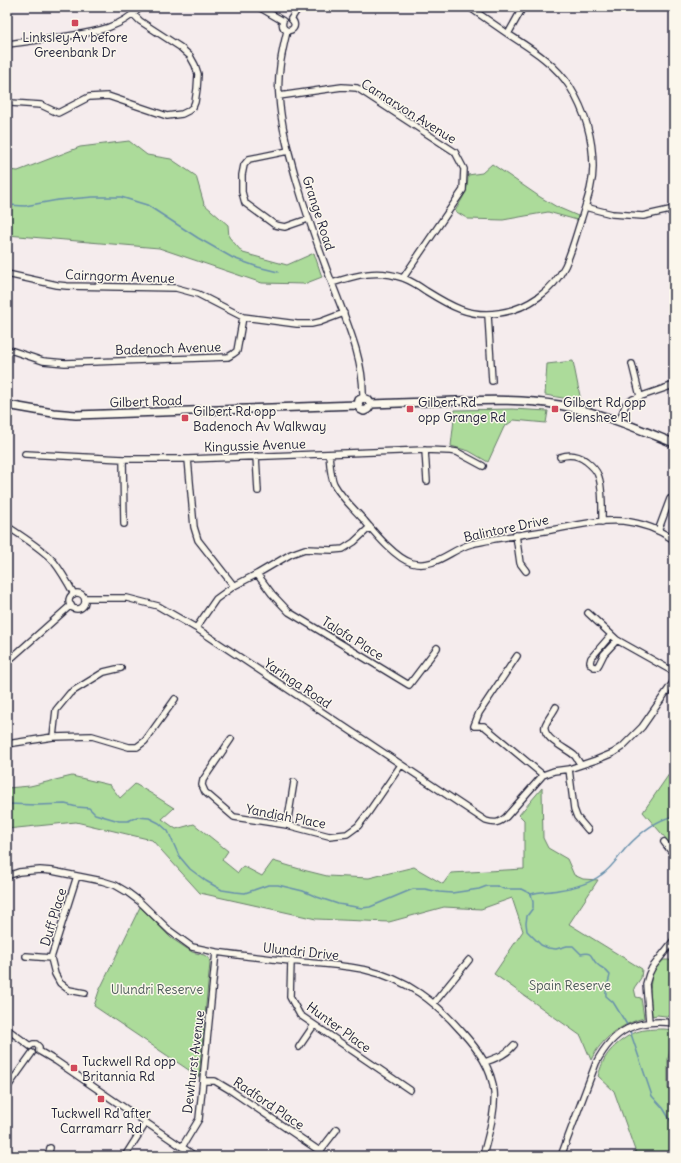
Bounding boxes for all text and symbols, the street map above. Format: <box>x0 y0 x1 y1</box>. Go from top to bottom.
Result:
marker: Linksley Av before Greenbank Dr <box>70 18 80 28</box>
place label: Linksley Av before Greenbank Dr <box>22 29 128 61</box>
street label: Carnarvon Avenue <box>358 75 460 148</box>
street label: Grange Road <box>298 174 339 253</box>
street label: Cairngorm Avenue <box>65 266 175 287</box>
street label: Badenoch Avenue <box>115 338 221 359</box>
street label: Gilbert Road <box>109 392 183 411</box>
place label: Gilbert Rd opp Grange Rd <box>418 394 506 426</box>
place label: Gilbert Rd opp Glenshee Pl <box>563 394 646 426</box>
place label: Gilbert Rd opp Badenoch Av Walkway <box>193 403 327 435</box>
marker: Gilbert Rd opp Grange Rd <box>405 404 415 414</box>
marker: Gilbert Rd opp Glenshee Pl <box>550 404 560 414</box>
marker: Gilbert Rd opp Badenoch Av Walkway <box>180 413 190 423</box>
street label: Kingussie Avenue <box>204 435 306 456</box>
street label: Balintore Drive <box>462 511 550 546</box>
street label: Talofa Place <box>319 613 387 664</box>
street label: Yaringa Road <box>261 655 335 712</box>
street label: Yandiah Place <box>244 800 327 833</box>
street label: Duff Place <box>37 886 70 948</box>
street label: Ulundri Drive <box>262 939 340 964</box>
park label: Spain Reserve <box>529 977 611 994</box>
park label: Ulundri Reserve <box>111 981 203 998</box>
street label: Hunter Place <box>303 998 374 1056</box>
street label: Dewhurst Avenue <box>179 1010 208 1115</box>
place label: Tuckwell Rd opp Britannia Rd <box>82 1053 176 1085</box>
marker: Tuckwell Rd opp Britannia Rd <box>69 1063 79 1073</box>
street label: Radford Place <box>230 1073 307 1133</box>
marker: Tuckwell Rd after Carramarr Rd <box>96 1094 106 1104</box>
place label: Tuckwell Rd after Carramarr Rd <box>51 1105 152 1137</box>

